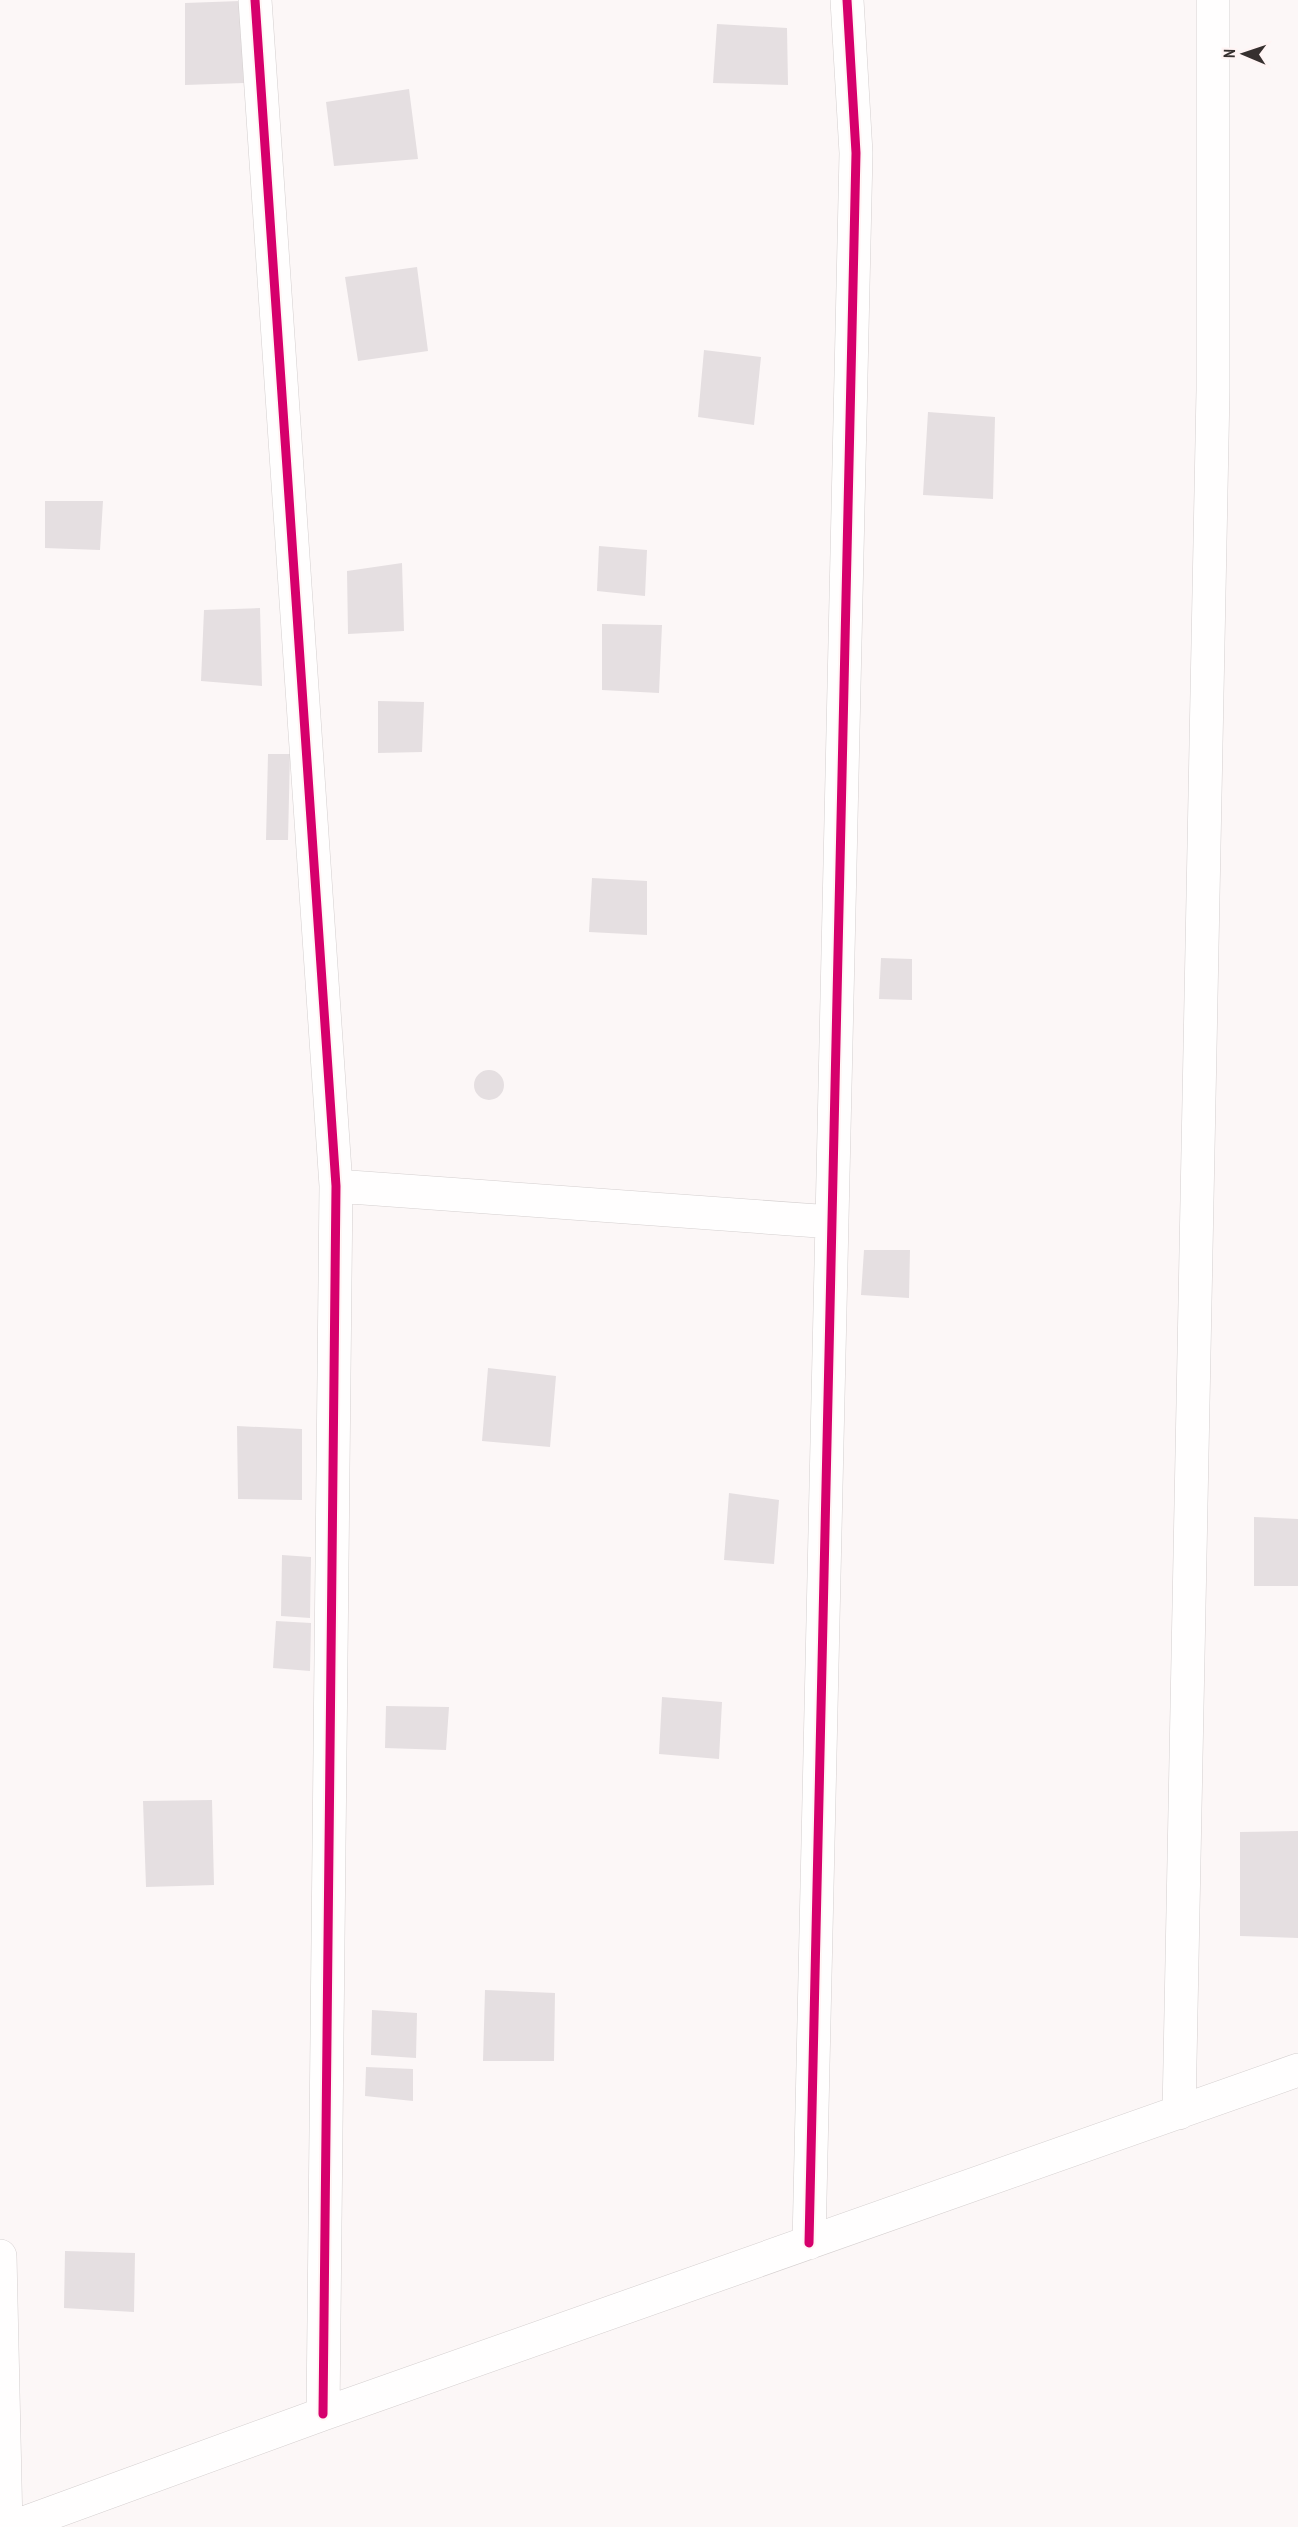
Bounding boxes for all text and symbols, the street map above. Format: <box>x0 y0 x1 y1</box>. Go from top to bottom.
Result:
north arrow <box>1214 24 1274 84</box>
text: N <box>1219 49 1239 58</box>

